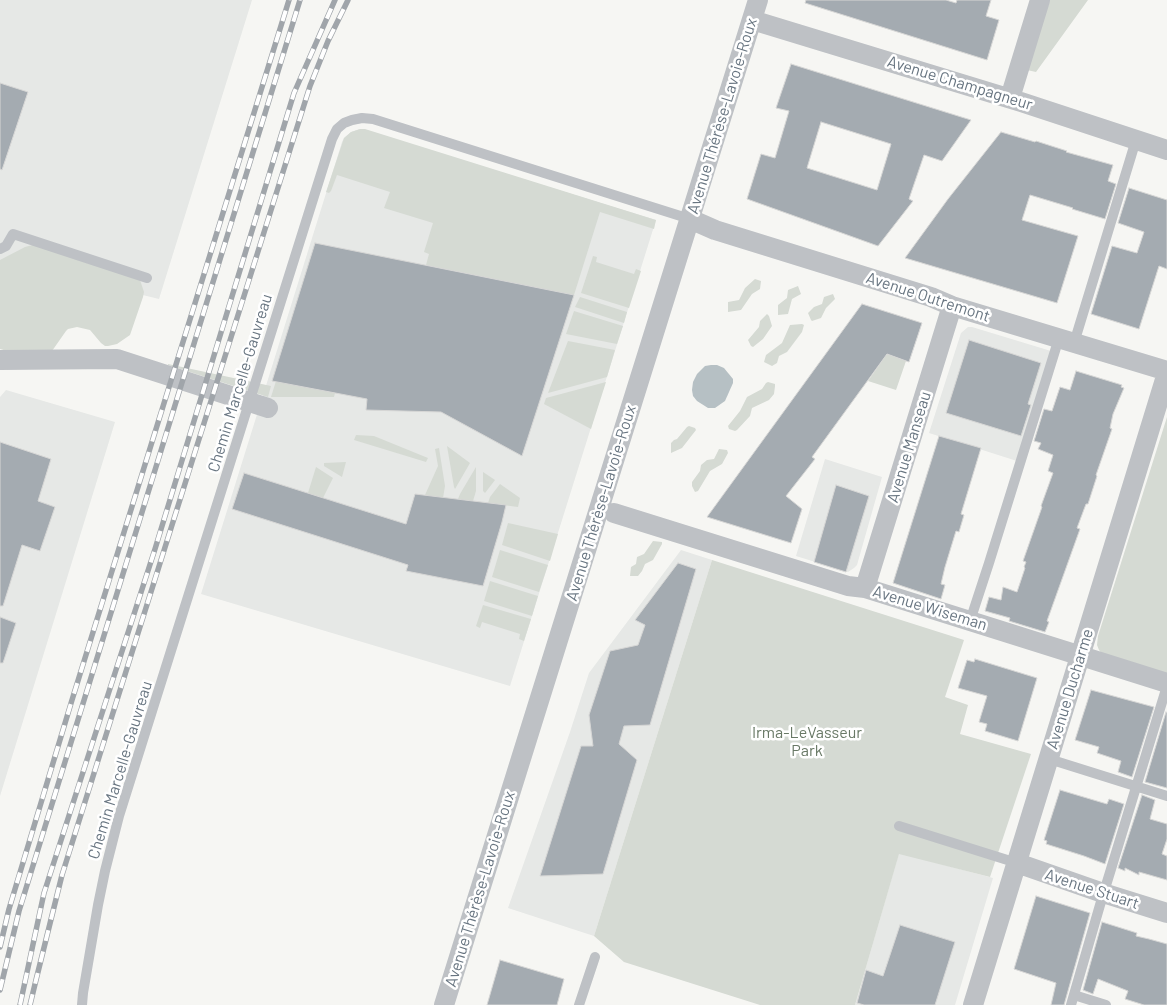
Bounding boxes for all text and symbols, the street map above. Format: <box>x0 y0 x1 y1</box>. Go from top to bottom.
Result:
street label: Avenue Thérèse-Lavoie-Roux <box>683 16 761 216</box>
street label: Avenue Champagneur <box>885 52 1035 114</box>
street label: Avenue Outremont <box>864 268 992 326</box>
street label: Chemin Marcelle-Gauvreau <box>204 292 276 474</box>
street label: Avenue Manseau <box>883 389 935 505</box>
street label: Avenue Thérèse-Lavoie-Roux <box>562 403 640 603</box>
street label: Avenue Wiseman <box>871 582 989 634</box>
street label: Avenue Ducharme <box>1043 626 1097 752</box>
street label: Chemin Marcelle-Gauvreau <box>84 679 156 861</box>
park label: Irma-LeVasseur Park <box>752 723 862 761</box>
street label: Avenue Thérèse-Lavoie-Roux <box>441 789 519 989</box>
street label: Avenue Stuart <box>1043 865 1141 913</box>

